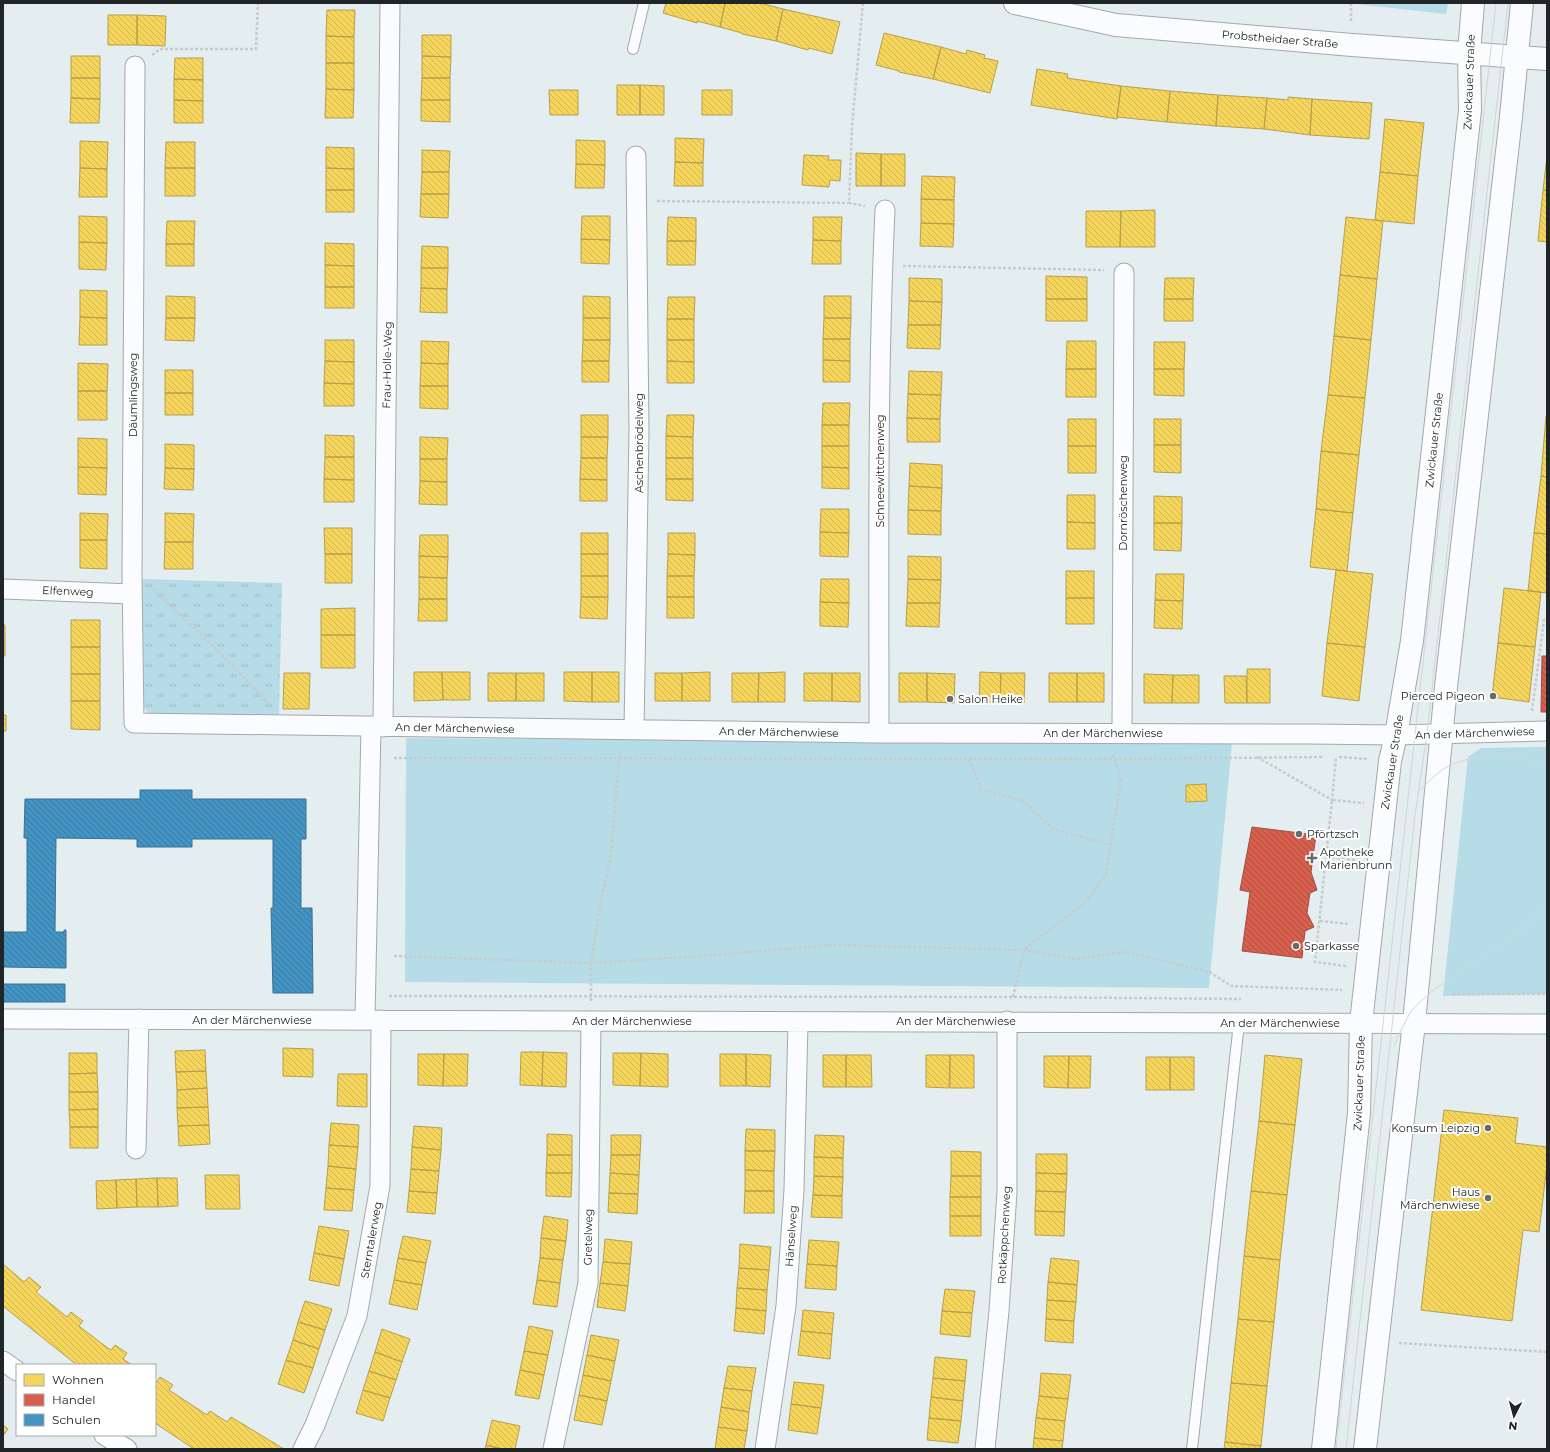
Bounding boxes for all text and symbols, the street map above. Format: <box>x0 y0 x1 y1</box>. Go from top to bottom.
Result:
street label: Probstheidaer Straße <box>1221 27 1339 51</box>
street label: Zwickauer Straße <box>1460 34 1478 130</box>
street label: Frau-Holle-Weg <box>379 321 395 409</box>
street label: Däumlingsweg <box>126 353 140 437</box>
street label: Zwickauer Straße <box>1422 391 1446 488</box>
street label: Aschenbrödelweg <box>632 393 646 493</box>
street label: Schneewittchenweg <box>873 414 887 528</box>
street label: Dornröschenweg <box>1116 455 1130 551</box>
street label: Elfenweg <box>42 583 94 599</box>
place label: Pierced Pigeon <box>1401 689 1485 703</box>
marker: Pierced Pigeon <box>1488 691 1498 701</box>
place label: Salon Heike <box>958 692 1023 706</box>
marker: Salon Heike <box>945 694 955 704</box>
street label: Zwickauer Straße <box>1378 713 1406 810</box>
street label: An der Märchenwiese <box>395 720 515 736</box>
street label: An der Märchenwiese <box>719 724 839 740</box>
street label: An der Märchenwiese <box>1415 724 1535 742</box>
street label: An der Märchenwiese <box>1043 726 1163 740</box>
place label: Pförtzsch <box>1307 827 1359 841</box>
marker: Pförtzsch <box>1294 829 1304 839</box>
place label: Apotheke Marienbrunn <box>1320 845 1393 872</box>
marker: Apotheke Marienbrunn <box>1307 853 1317 863</box>
place label: Sparkasse <box>1304 939 1360 953</box>
marker: Sparkasse <box>1291 941 1301 951</box>
street label: An der Märchenwiese <box>192 1013 312 1027</box>
street label: An der Märchenwiese <box>572 1014 692 1028</box>
street label: An der Märchenwiese <box>896 1014 1016 1028</box>
street label: An der Märchenwiese <box>1220 1016 1340 1030</box>
street label: Zwickauer Straße <box>1350 1035 1368 1131</box>
place label: Konsum Leipzig <box>1391 1121 1480 1135</box>
marker: Konsum Leipzig <box>1483 1123 1493 1133</box>
place label: Haus Märchenwiese <box>1400 1185 1481 1212</box>
street label: Rotkäppchenweg <box>994 1186 1014 1284</box>
marker: Haus Märchenwiese <box>1483 1193 1493 1203</box>
street label: Sterntalerweg <box>357 1200 385 1280</box>
street label: Hänselweg <box>782 1205 800 1267</box>
street label: Gretelweg <box>581 1208 595 1266</box>
legend <box>16 1364 156 1436</box>
text: Wohnen <box>52 1372 104 1387</box>
text: Handel <box>52 1392 96 1407</box>
north arrow <box>1494 1396 1534 1436</box>
text: Schulen <box>52 1412 101 1427</box>
text: N <box>1508 1419 1518 1433</box>

